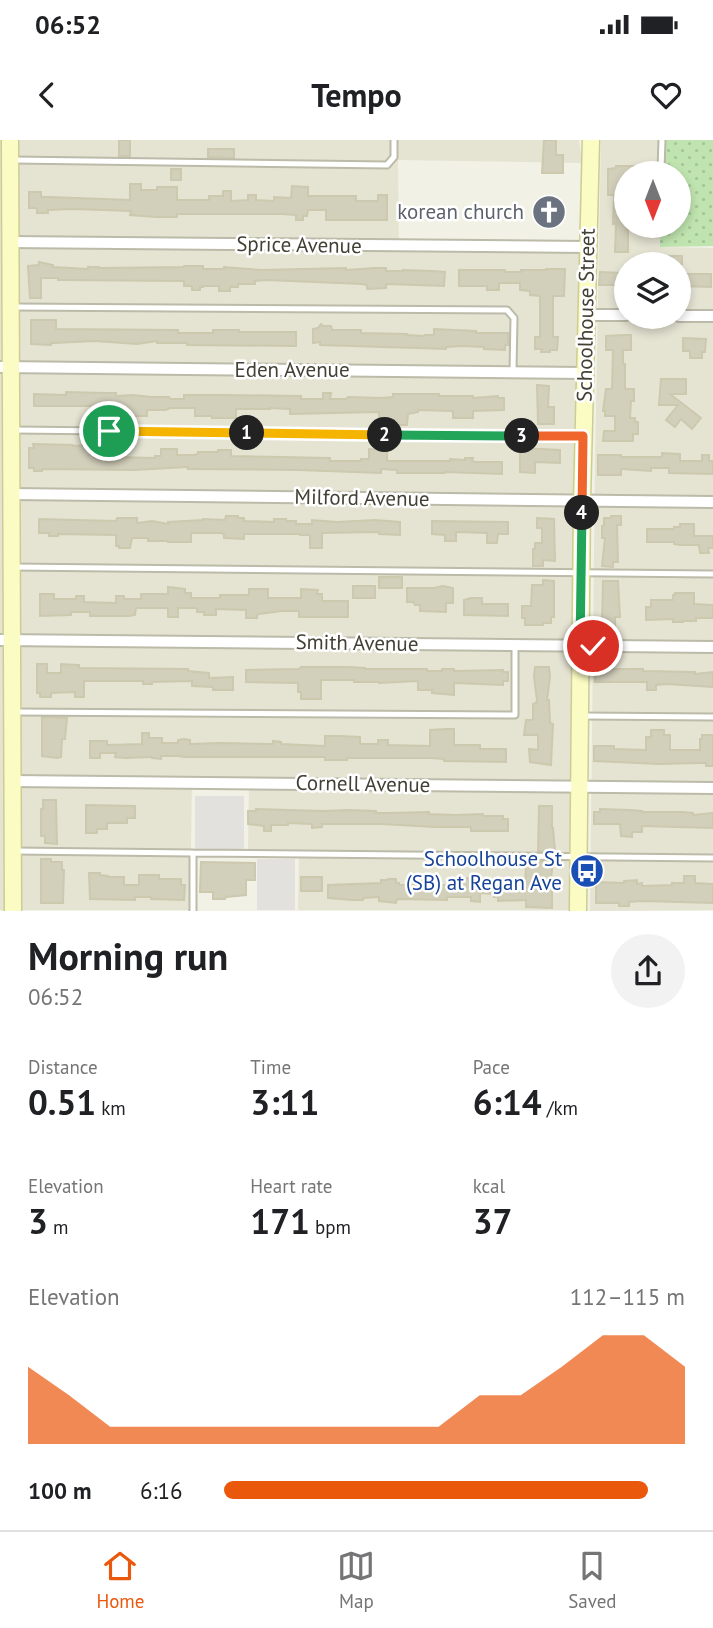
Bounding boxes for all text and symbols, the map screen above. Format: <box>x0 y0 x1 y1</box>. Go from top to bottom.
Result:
text: 06:52 <box>35 8 101 41</box>
text: Tempo <box>311 74 402 116</box>
icon: back <box>28 76 66 114</box>
icon: heart <box>647 76 685 114</box>
north arrow <box>614 161 691 238</box>
map controls <box>614 161 691 329</box>
church icon: korean church <box>530 193 568 231</box>
place label: korean church <box>397 198 524 225</box>
street label: Schoolhouse Street <box>570 228 601 402</box>
street label: Sprice Avenue <box>236 230 362 259</box>
button: layers <box>614 252 691 329</box>
street label: Eden Avenue <box>234 356 350 383</box>
pin <box>79 401 139 461</box>
icon: arrive <box>90 412 128 450</box>
pin: 1 <box>230 416 264 450</box>
pin: 2 <box>368 418 402 452</box>
pin: 3 <box>504 418 540 454</box>
text: 1 <box>241 420 252 444</box>
text: 2 <box>379 422 390 446</box>
text: 3 <box>516 423 527 447</box>
street label: Milford Avenue <box>294 483 430 512</box>
pin: 4 <box>564 496 600 530</box>
text: 4 <box>576 500 587 524</box>
pin <box>563 616 623 676</box>
icon: check <box>574 627 612 665</box>
street label: Smith Avenue <box>295 628 419 657</box>
street label: Cornell Avenue <box>295 769 431 798</box>
place label: Schoolhouse St (SB) at Regan Ave <box>406 845 562 896</box>
bus stop icon: Schoolhouse St (SB) at Regan Ave <box>568 852 606 890</box>
text: Morning run <box>28 931 228 980</box>
button: share <box>611 934 685 1008</box>
text: 06:52 <box>28 982 83 1011</box>
text: Distance <box>28 1055 98 1079</box>
text: Time <box>250 1055 291 1079</box>
text: Pace <box>473 1055 510 1079</box>
text: 0.51 <box>28 1079 96 1125</box>
text: 3:11 <box>250 1079 319 1125</box>
text: 6:14 <box>473 1079 542 1125</box>
text: km <box>96 1096 126 1120</box>
text: /km <box>542 1096 578 1120</box>
text: Elevation <box>28 1174 104 1198</box>
text: Heart rate <box>250 1174 332 1198</box>
text: kcal <box>473 1174 505 1198</box>
text: 3 <box>28 1198 48 1244</box>
text: 171 <box>250 1198 310 1244</box>
text: 37 <box>473 1198 512 1244</box>
text: m <box>48 1215 68 1239</box>
text: bpm <box>310 1215 351 1239</box>
text: Elevation <box>28 1282 120 1311</box>
text: 112–115 m <box>570 1282 685 1311</box>
text: 100 m <box>28 1476 91 1505</box>
text: 6:16 <box>140 1476 183 1505</box>
tab: Home <box>96 1547 144 1613</box>
tab: Map <box>337 1547 375 1613</box>
tab: Saved <box>568 1547 617 1613</box>

